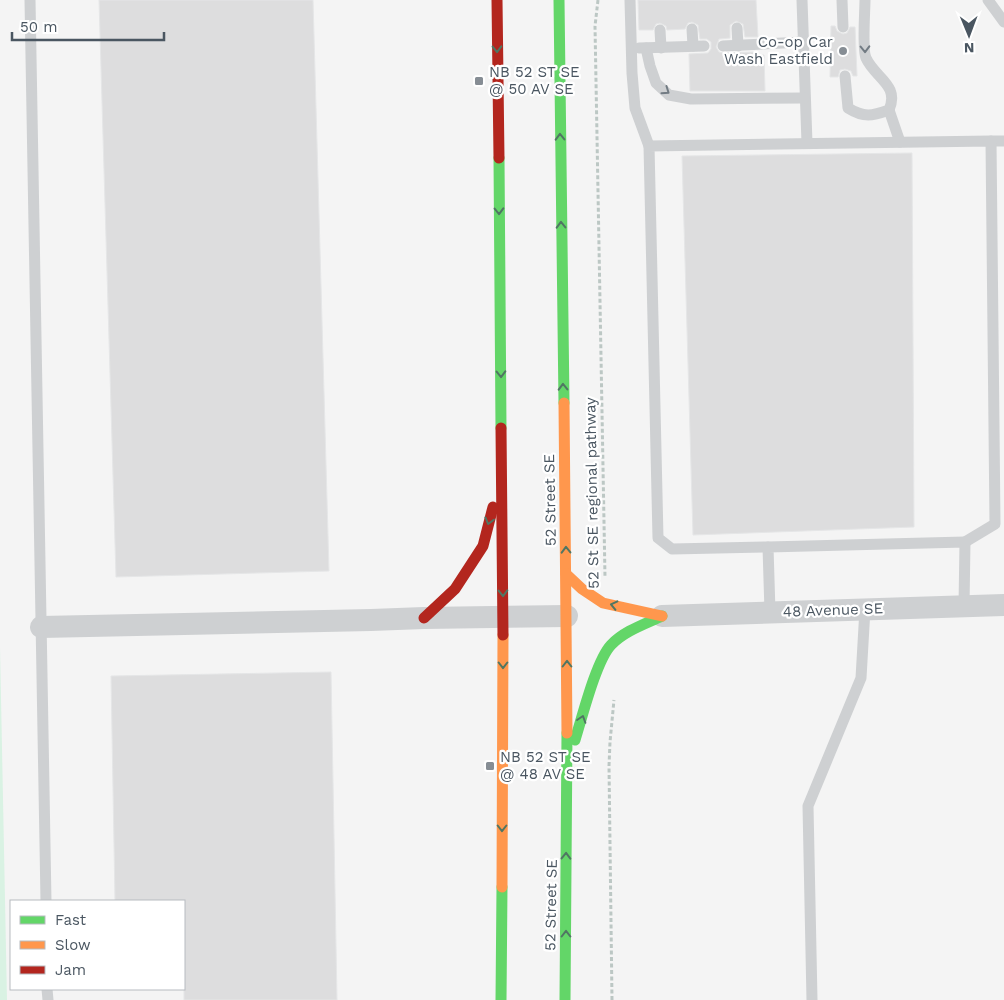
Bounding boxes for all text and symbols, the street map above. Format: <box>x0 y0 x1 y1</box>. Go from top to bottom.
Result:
scale bar <box>12 10 165 42</box>
north arrow <box>944 10 994 60</box>
text: 50 m <box>20 18 57 36</box>
place label: Co-op Car Wash Eastfield <box>724 33 833 68</box>
text: N <box>964 40 975 56</box>
one-way arrow <box>492 45 502 53</box>
marker: Co-op Car Wash Eastfield <box>837 45 849 57</box>
one-way arrow <box>860 45 870 53</box>
place label: NB 52 ST SE @ 50 AV SE <box>489 63 580 98</box>
marker: NB 52 ST SE @ 50 AV SE <box>473 75 485 87</box>
one-way arrow <box>660 85 670 94</box>
one-way arrow <box>555 133 565 140</box>
one-way arrow <box>494 208 504 215</box>
one-way arrow <box>556 221 566 228</box>
one-way arrow <box>496 370 506 378</box>
one-way arrow <box>558 383 569 391</box>
street label: 52 St SE regional pathway <box>581 397 603 589</box>
street label: 52 Street SE <box>540 454 560 546</box>
one-way arrow <box>484 517 495 525</box>
one-way arrow <box>560 546 571 554</box>
one-way arrow <box>498 589 508 597</box>
street label: 48 Avenue SE <box>783 599 883 621</box>
one-way arrow <box>610 600 619 611</box>
one-way arrow <box>562 660 572 668</box>
one-way arrow <box>498 662 508 670</box>
one-way arrow <box>576 715 586 724</box>
place label: NB 52 ST SE @ 48 AV SE <box>500 748 591 783</box>
marker: NB 52 ST SE @ 48 AV SE <box>484 760 496 772</box>
one-way arrow <box>497 824 507 832</box>
one-way arrow <box>561 851 572 859</box>
street label: 52 Street SE <box>541 859 561 951</box>
legend <box>10 900 185 990</box>
text: Fast <box>55 911 87 929</box>
one-way arrow <box>561 930 571 938</box>
text: Slow <box>55 936 91 954</box>
text: Jam <box>55 961 86 979</box>

